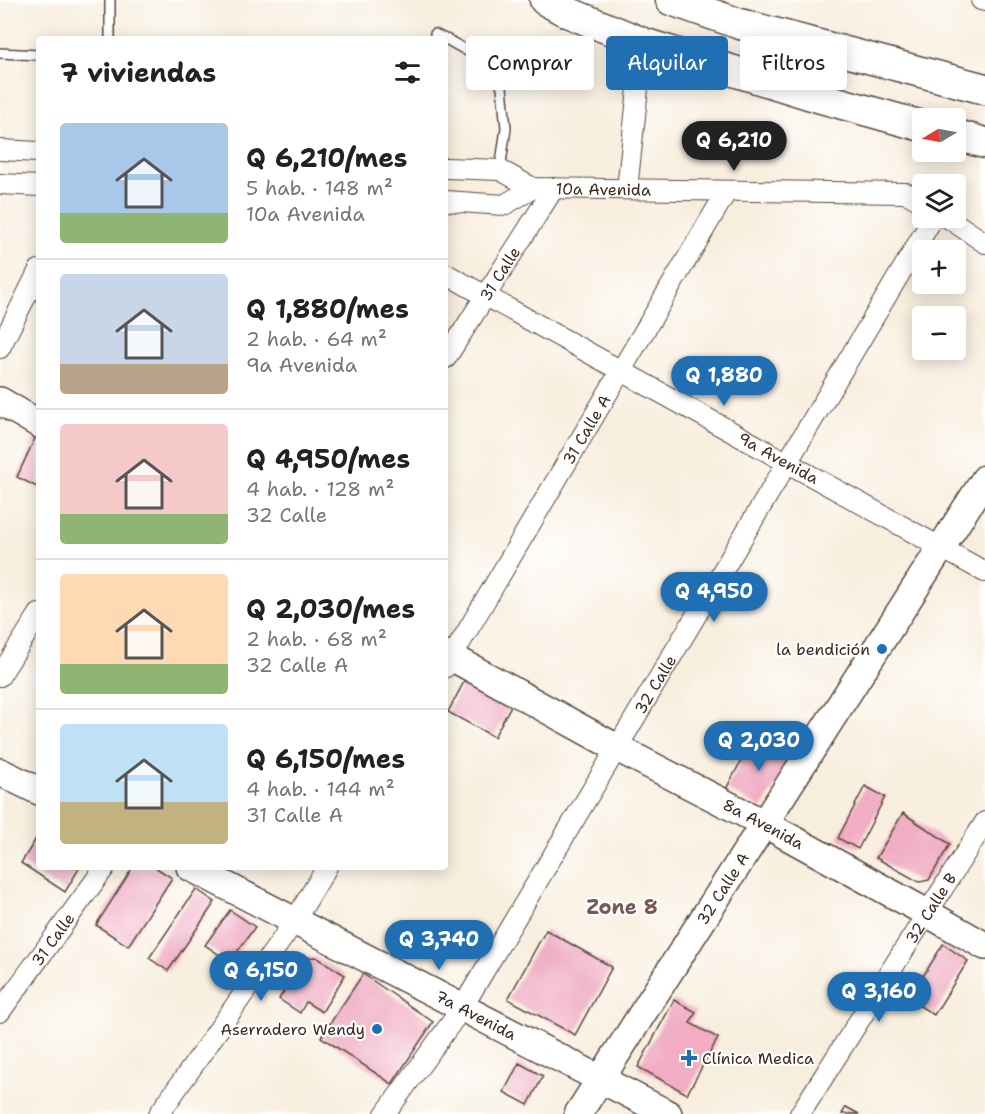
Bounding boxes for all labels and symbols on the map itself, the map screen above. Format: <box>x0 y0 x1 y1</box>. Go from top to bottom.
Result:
north arrow <box>912 108 966 162</box>
pin: Q 6,210 <box>679 121 789 172</box>
street label: 10a Avenida <box>556 178 651 201</box>
street label: 31 Calle <box>475 243 525 305</box>
pin: Q 1,880 <box>669 356 779 407</box>
street label: 31 Calle A <box>558 391 616 468</box>
street label: 9a Avenida <box>734 428 822 489</box>
pin: Q 4,950 <box>659 572 769 623</box>
place label: la bendición <box>776 639 870 660</box>
marker: la bendición <box>875 642 889 656</box>
street label: 32 Calle <box>630 651 681 718</box>
pin: Q 2,030 <box>704 721 814 772</box>
street label: 8a Avenida <box>719 794 807 854</box>
street label: 32 Calle A <box>692 848 754 929</box>
street label: 32 Calle B <box>901 869 961 947</box>
district label: Zone 8 <box>586 894 658 920</box>
street label: 31 Calle <box>27 909 79 970</box>
pin: Q 3,740 <box>384 920 494 971</box>
pin: Q 6,150 <box>206 951 316 1002</box>
pin: Q 3,160 <box>824 972 934 1023</box>
street label: 7a Avenida <box>432 986 520 1045</box>
place label: Aserradero Wendy <box>220 1019 365 1040</box>
marker: Aserradero Wendy <box>370 1022 384 1036</box>
place label: Clínica Medica <box>702 1048 814 1069</box>
marker: Clínica Medica <box>680 1049 698 1067</box>

